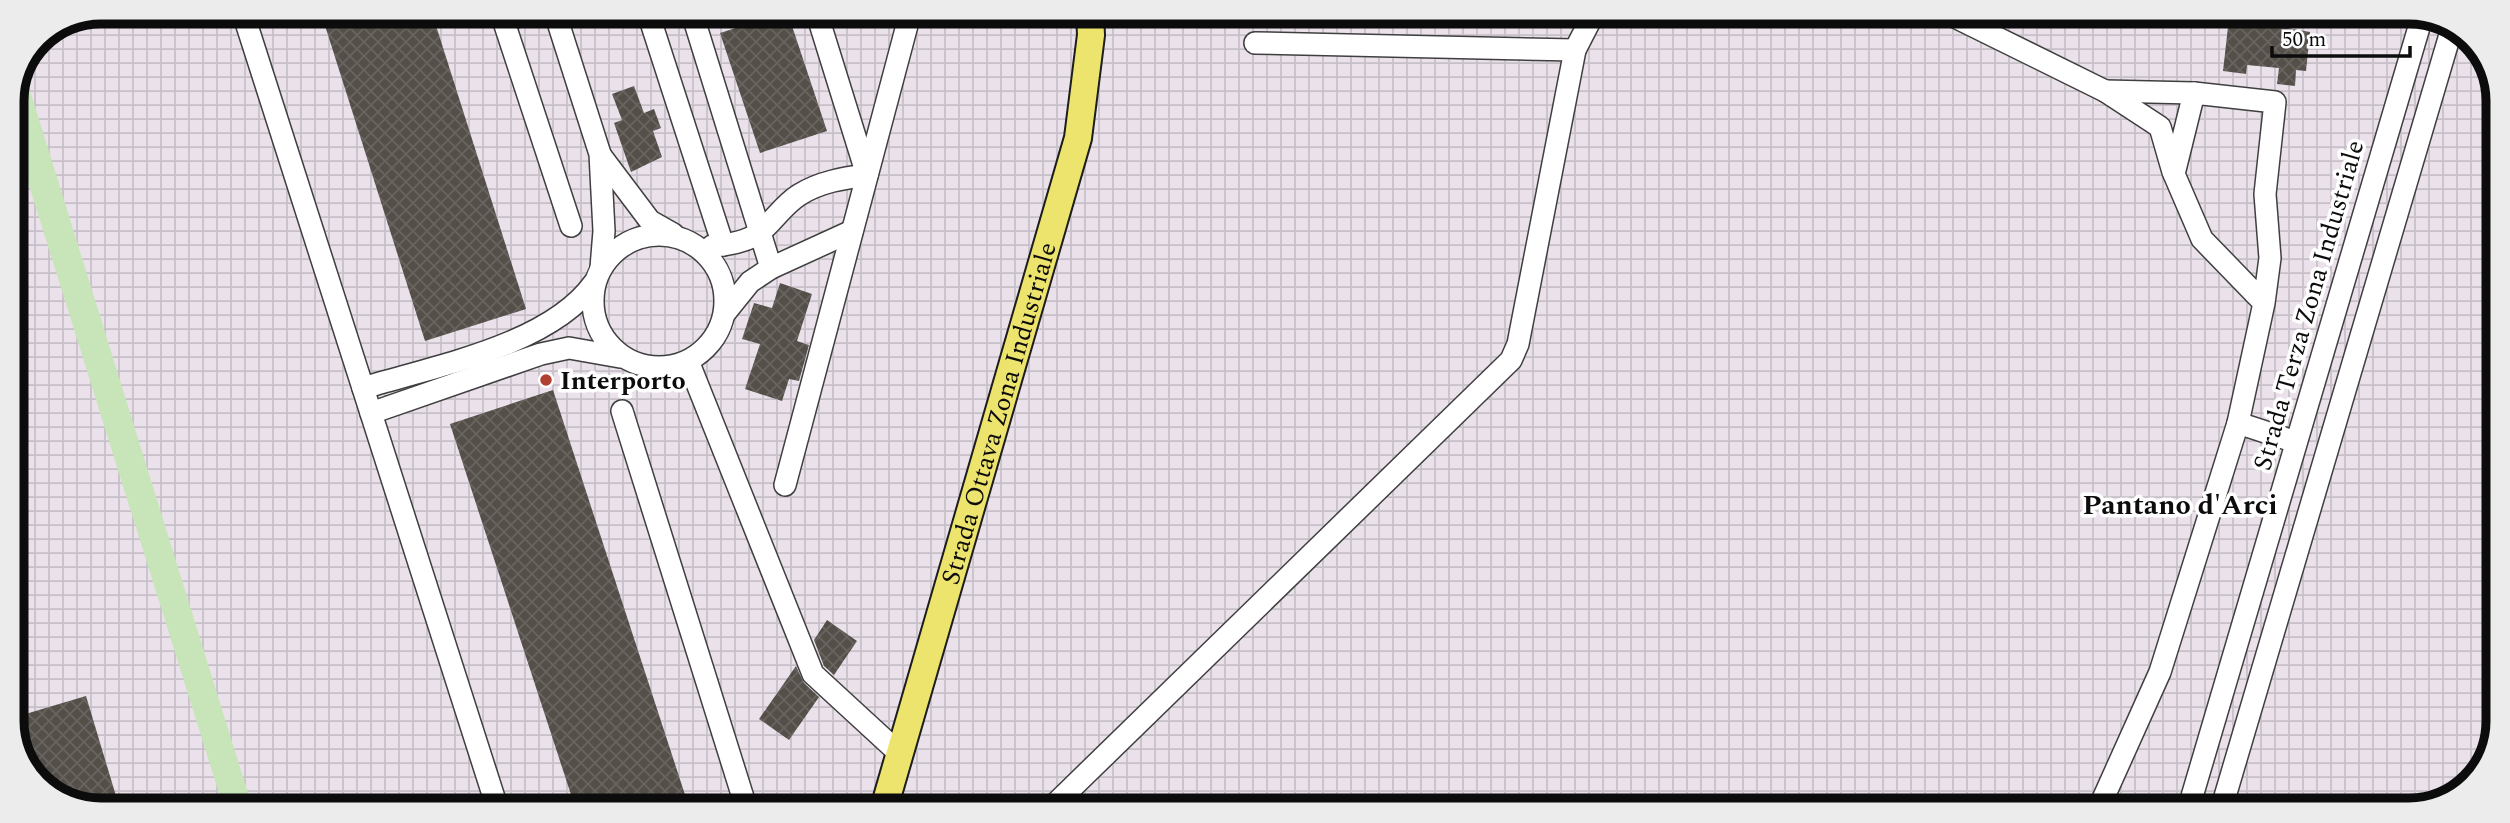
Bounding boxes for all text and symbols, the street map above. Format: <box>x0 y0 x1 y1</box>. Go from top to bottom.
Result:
scale bar <box>2272 14 2410 58</box>
text: 50 m <box>2282 24 2326 56</box>
street label: Strada Terza Zona Industriale <box>2243 135 2375 475</box>
street label: Strada Ottava Zona Industriale <box>931 237 1068 590</box>
place label: Interporto <box>560 361 686 401</box>
marker: Interporto <box>538 372 554 388</box>
district label: Pantano d'Arci <box>2082 484 2278 527</box>

